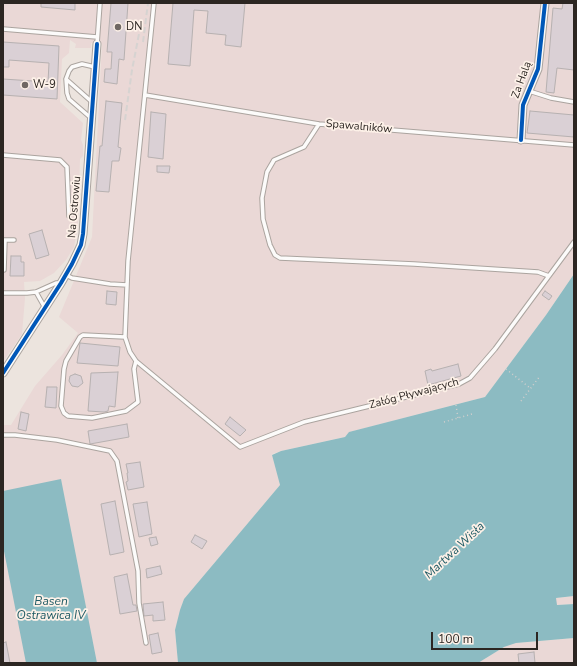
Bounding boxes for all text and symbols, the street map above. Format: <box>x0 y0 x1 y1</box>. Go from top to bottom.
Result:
place label: DN <box>126 20 142 34</box>
marker: DN <box>113 22 123 32</box>
street label: Za Halą <box>509 60 535 100</box>
place label: W-9 <box>33 78 56 92</box>
marker: W-9 <box>20 80 30 90</box>
street label: Spawalników <box>325 118 393 136</box>
street label: Na Ostrowiu <box>66 175 84 239</box>
street label: Załóg Pływających <box>368 376 460 412</box>
water label: Martwa Wisła <box>422 520 488 582</box>
water label: Basen Ostrawica IV <box>17 595 85 623</box>
scale bar <box>433 624 540 650</box>
text: 100 m <box>438 631 473 647</box>

